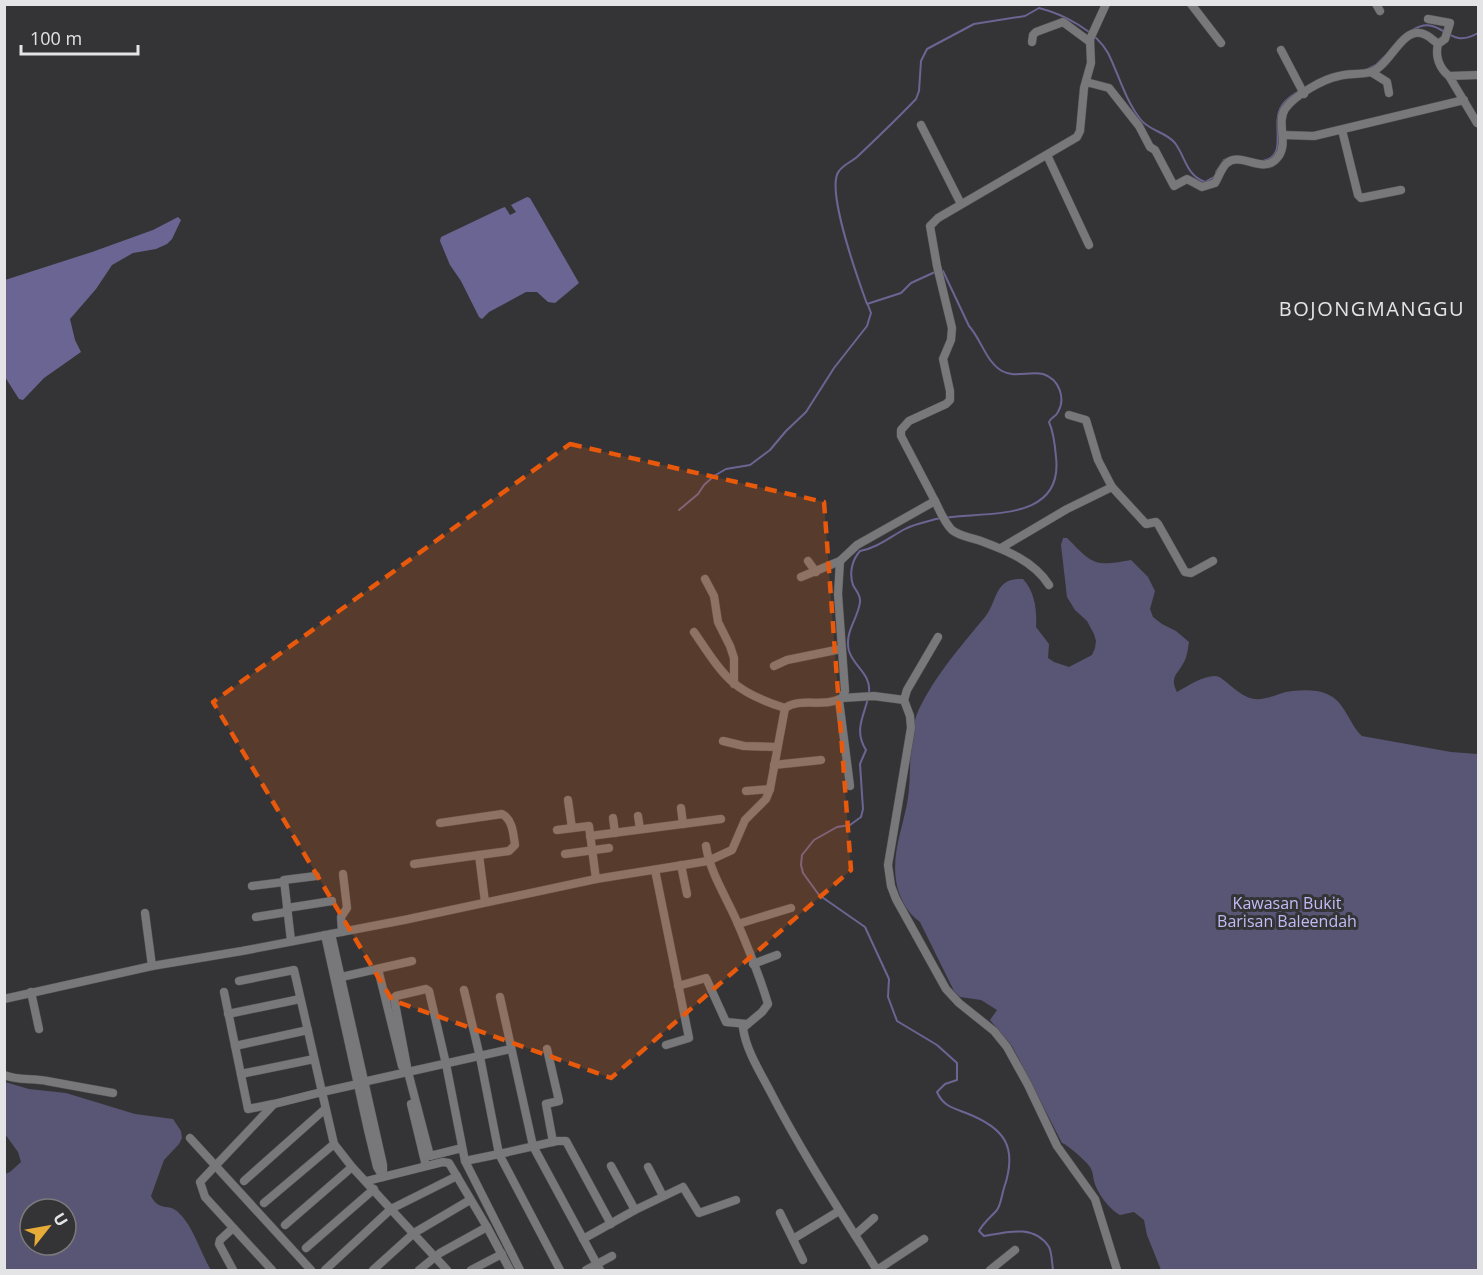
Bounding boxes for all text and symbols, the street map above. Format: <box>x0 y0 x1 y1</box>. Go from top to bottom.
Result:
scale bar <box>21 18 138 56</box>
text: 100 m <box>30 26 82 50</box>
district label: BOJONGMANGGU <box>1279 295 1465 322</box>
park label: Kawasan Bukit Barisan Baleendah <box>1217 892 1357 932</box>
north arrow <box>18 1197 78 1257</box>
text: U <box>48 1208 73 1230</box>

